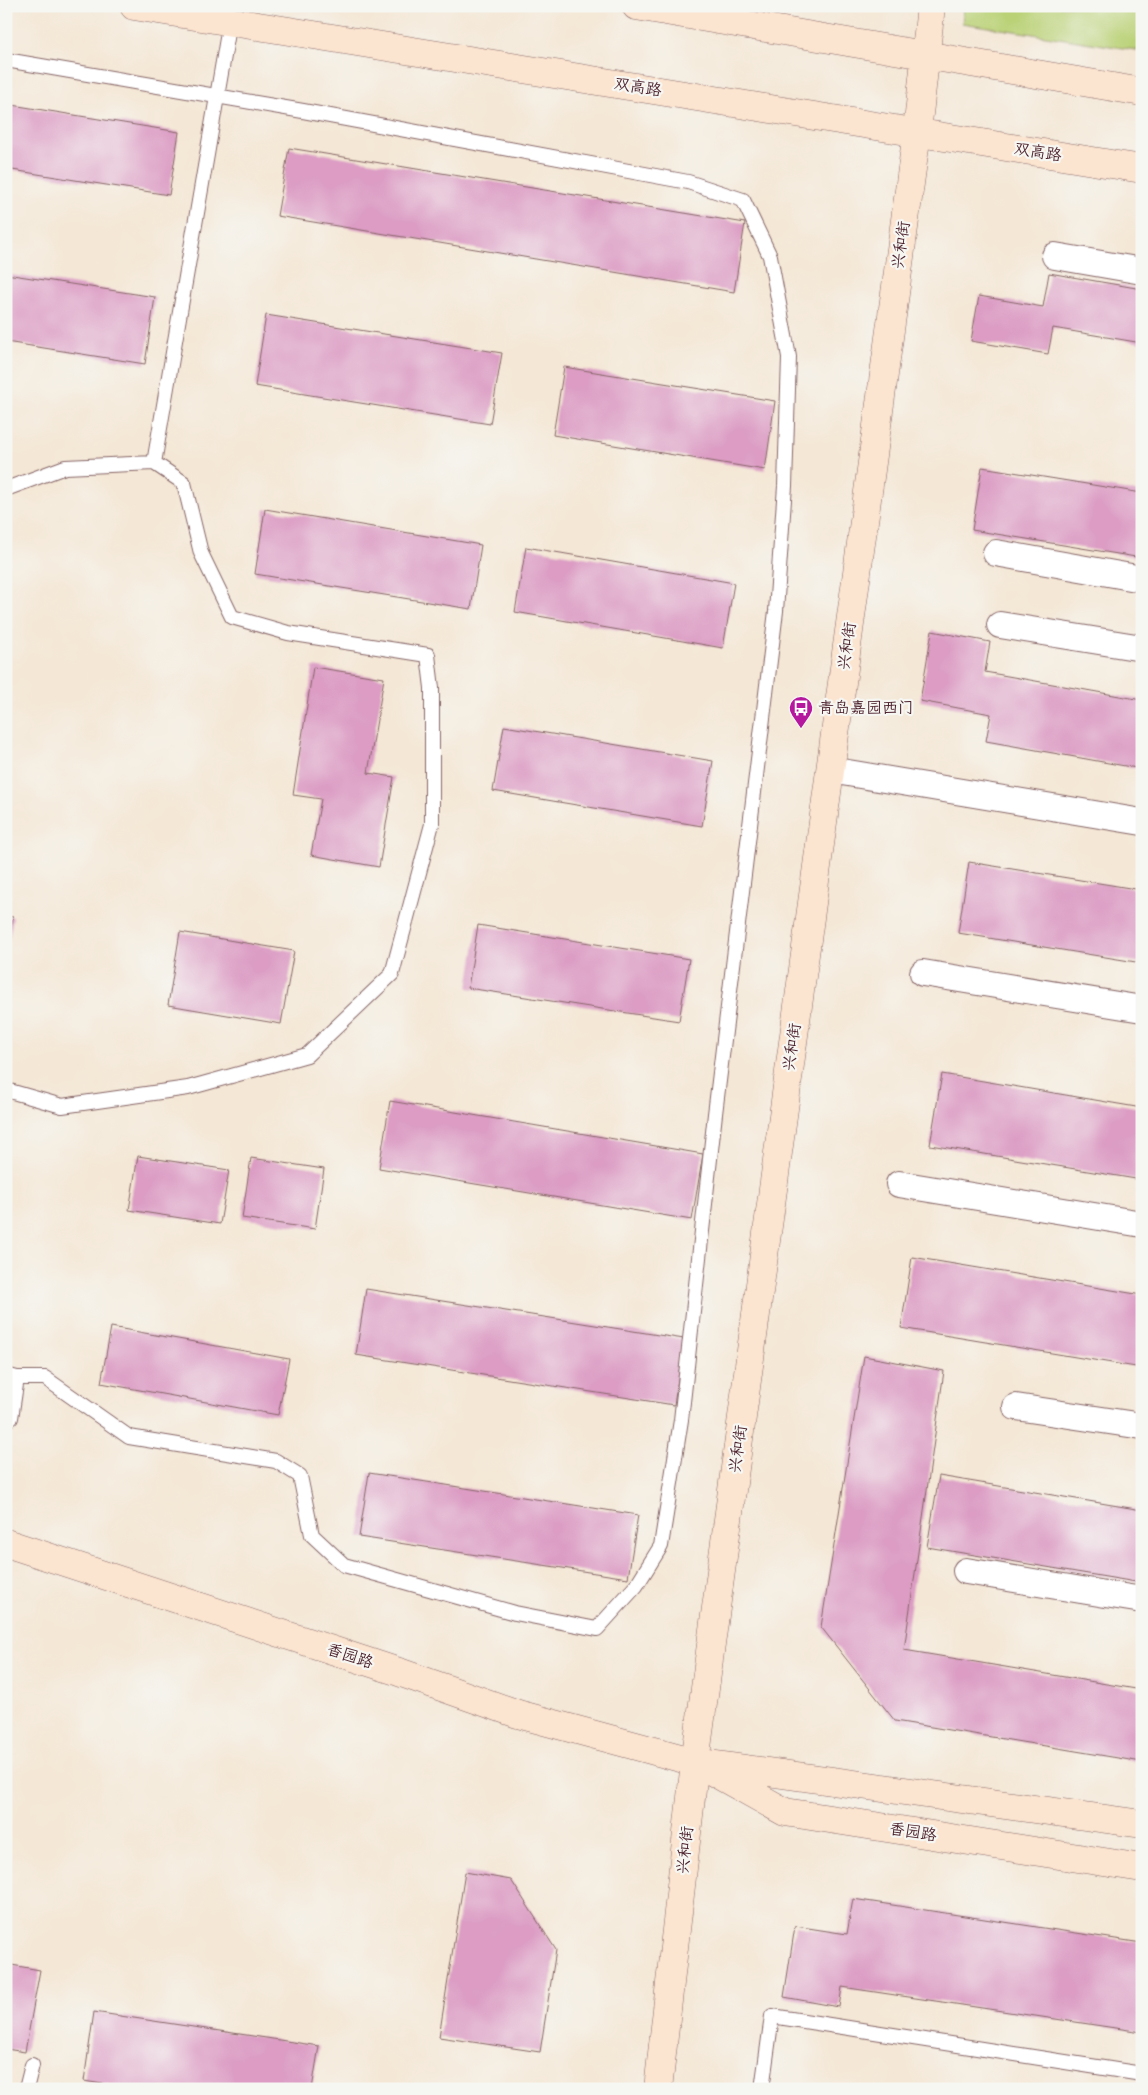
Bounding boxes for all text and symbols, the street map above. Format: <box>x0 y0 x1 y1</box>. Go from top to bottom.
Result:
street label: 双高路 <box>613 72 663 102</box>
street label: 双高路 <box>1013 137 1063 167</box>
street label: 兴和街 <box>887 220 915 270</box>
street label: 兴和街 <box>833 621 861 671</box>
bus stop icon: 青岛嘉园西门 <box>788 695 814 729</box>
place label: 青岛嘉园西门 <box>818 697 914 719</box>
street label: 兴和街 <box>778 1022 806 1072</box>
street label: 兴和街 <box>724 1424 752 1474</box>
street label: 香园路 <box>324 1638 376 1674</box>
street label: 香园路 <box>888 1817 938 1847</box>
street label: 兴和街 <box>672 1825 698 1875</box>

